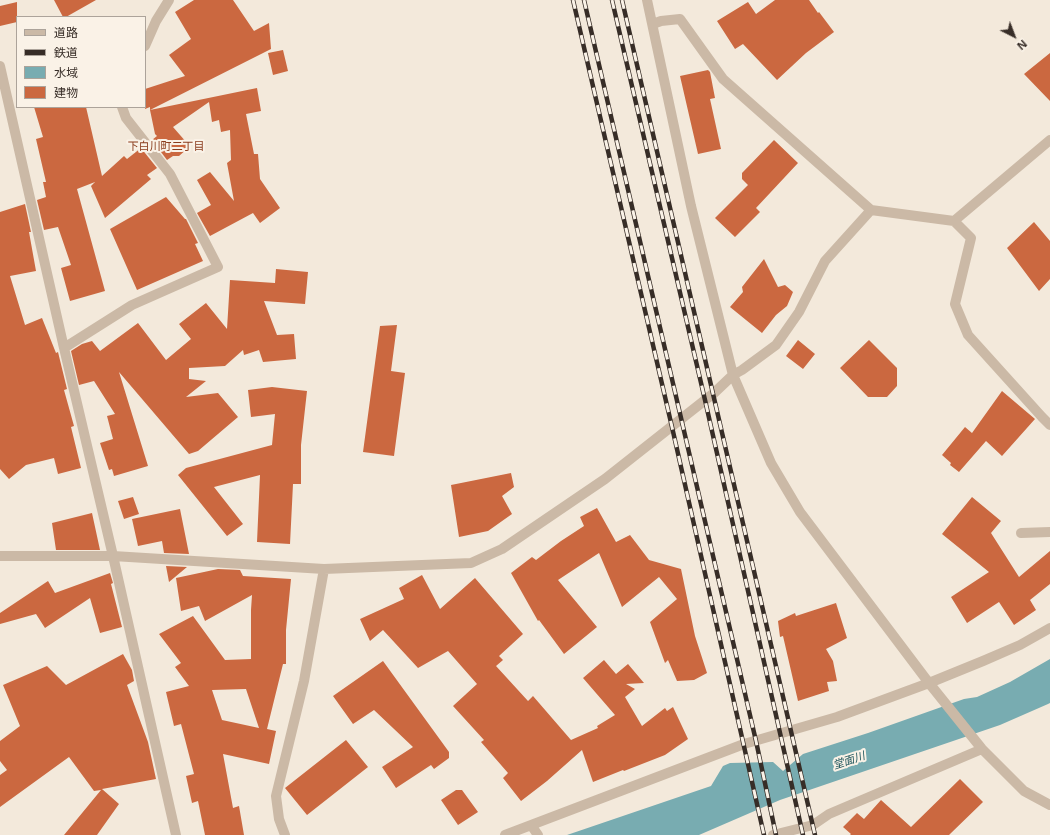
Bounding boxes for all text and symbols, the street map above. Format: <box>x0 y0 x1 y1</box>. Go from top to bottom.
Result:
legend <box>16 16 146 108</box>
north arrow <box>994 16 1034 56</box>
text: 道路 <box>54 24 78 41</box>
text: N <box>1014 37 1031 54</box>
text: 鉄道 <box>54 44 78 61</box>
text: 水域 <box>54 64 78 81</box>
text: 建物 <box>54 84 78 101</box>
district label: 下白川町二丁目 <box>128 140 204 154</box>
water label: 堂面川 <box>831 749 867 773</box>

